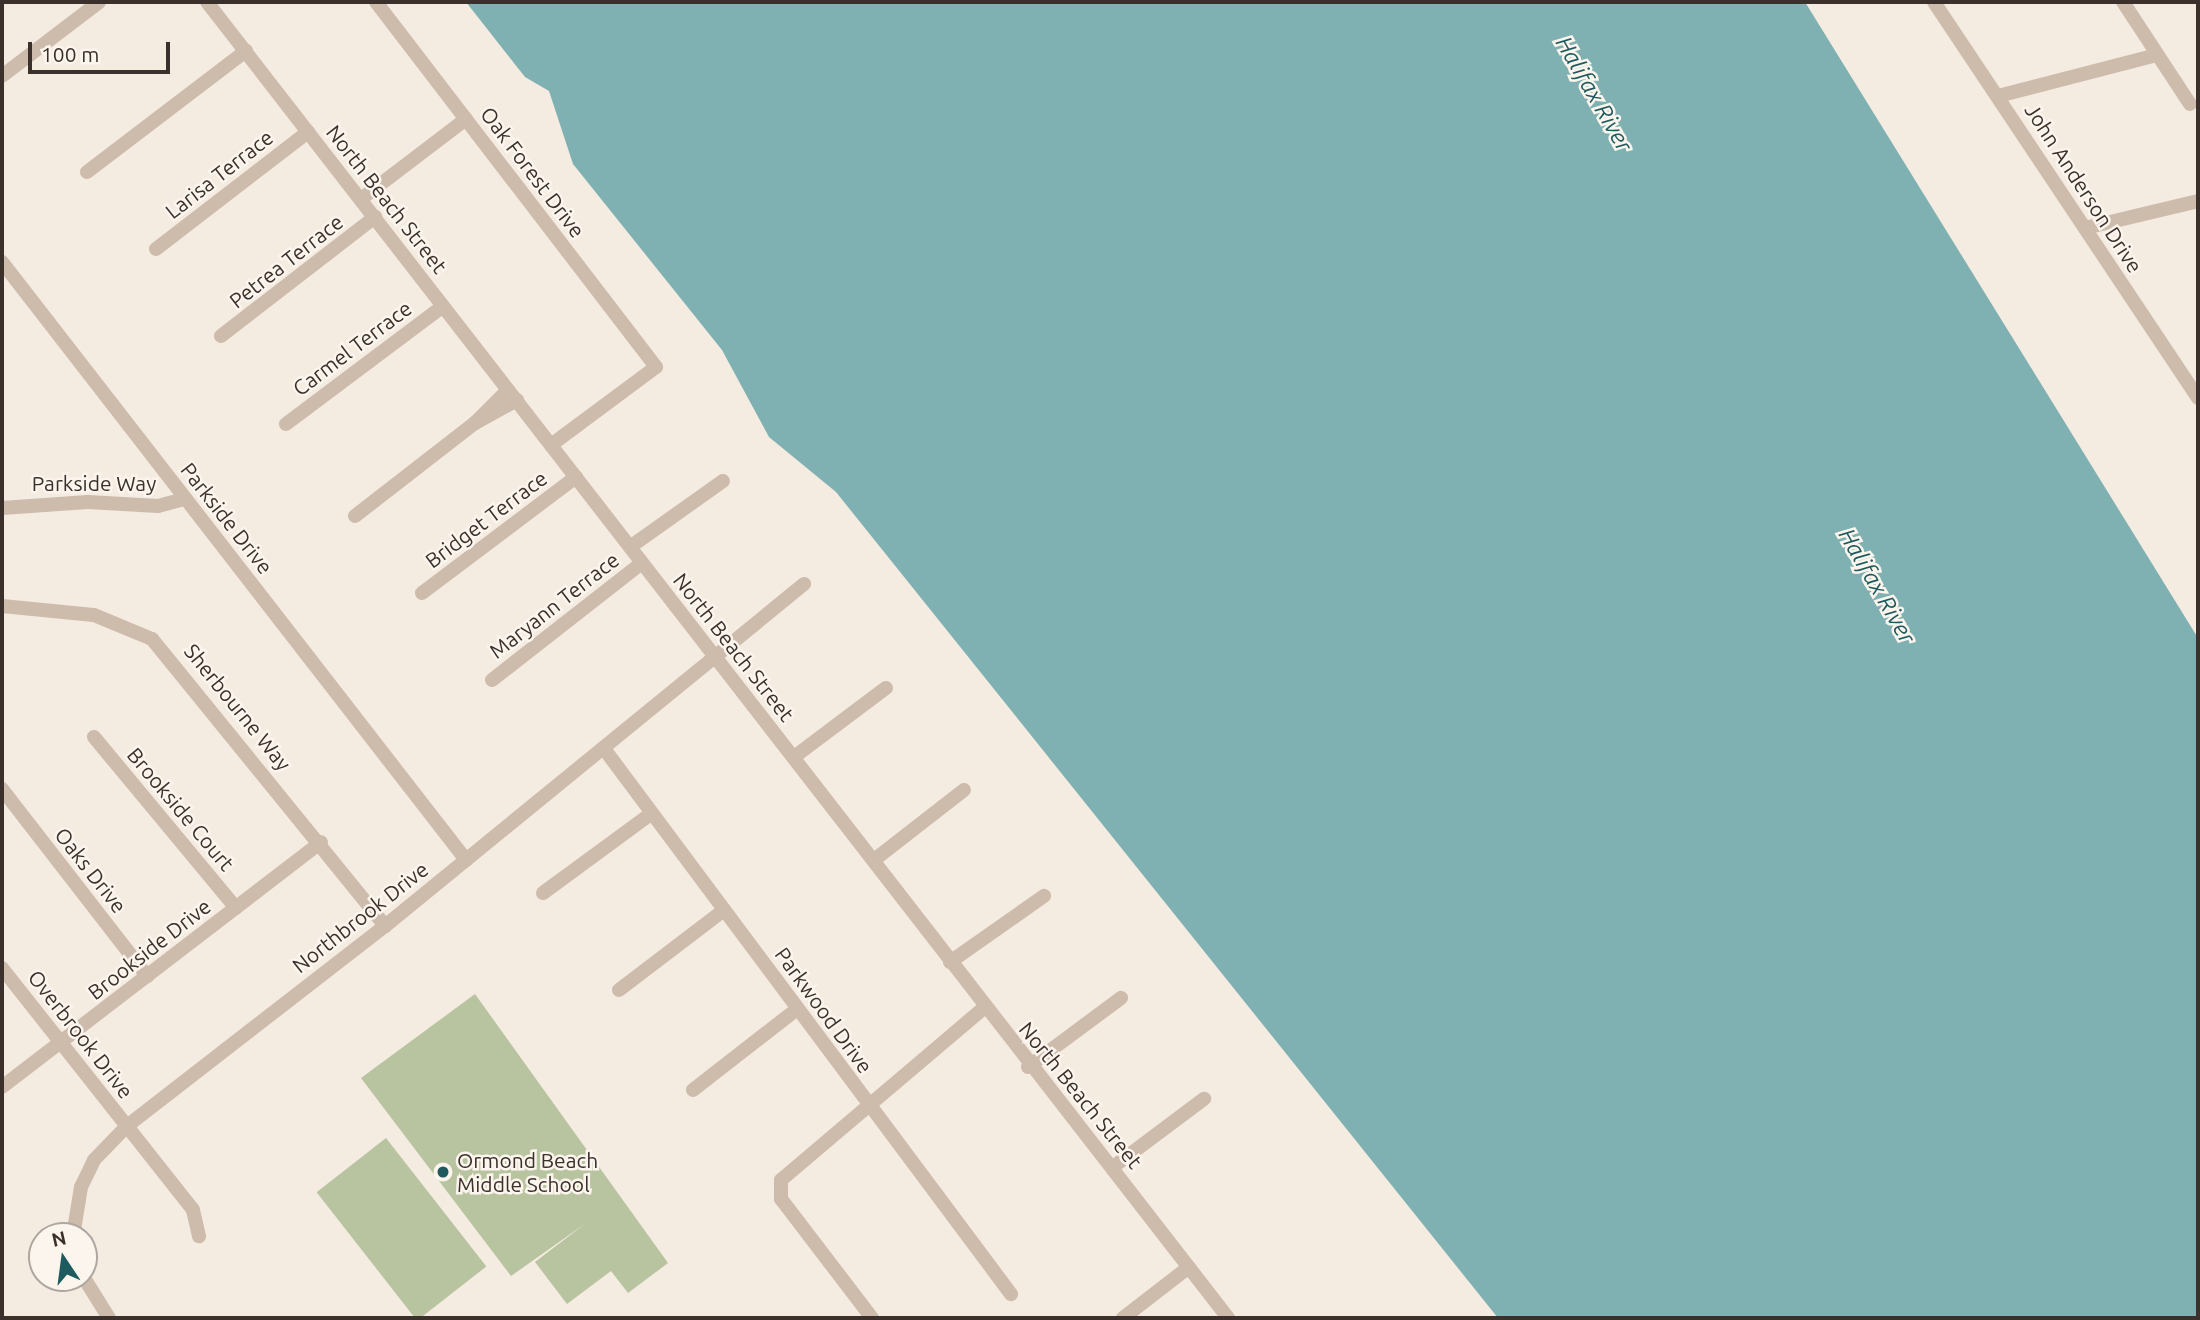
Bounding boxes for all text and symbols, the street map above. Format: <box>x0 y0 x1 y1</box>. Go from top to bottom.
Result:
scale bar <box>32 28 173 72</box>
water label: Halifax River <box>1550 31 1638 157</box>
text: 100 m <box>41 42 99 66</box>
street label: John Anderson Drive <box>2020 99 2148 277</box>
street label: Oak Forest Drive <box>476 102 590 242</box>
street label: North Beach Street <box>321 120 453 278</box>
street label: Larisa Terrace <box>160 124 278 224</box>
street label: Petrea Terrace <box>224 209 348 313</box>
street label: Carmel Terrace <box>288 295 416 401</box>
street label: Parkside Drive <box>176 457 278 579</box>
street label: Bridget Terrace <box>420 465 552 573</box>
street label: Parkside Way <box>32 470 156 496</box>
water label: Halifax River <box>1833 523 1921 649</box>
street label: Maryann Terrace <box>484 547 624 663</box>
street label: North Beach Street <box>668 568 800 726</box>
street label: Sherbourne Way <box>179 639 297 775</box>
street label: Brookside Court <box>122 742 240 876</box>
street label: Oaks Drive <box>50 822 132 918</box>
street label: Northbrook Drive <box>287 856 433 978</box>
street label: Brookside Drive <box>83 893 215 1005</box>
street label: Parkwood Drive <box>770 942 878 1078</box>
street label: Overbrook Drive <box>23 965 139 1103</box>
street label: North Beach Street <box>1014 1017 1148 1173</box>
place label: Ormond Beach Middle School <box>457 1147 598 1197</box>
marker: Ormond Beach Middle School <box>435 1164 451 1180</box>
north arrow <box>28 1222 98 1292</box>
text: N <box>49 1226 68 1251</box>

